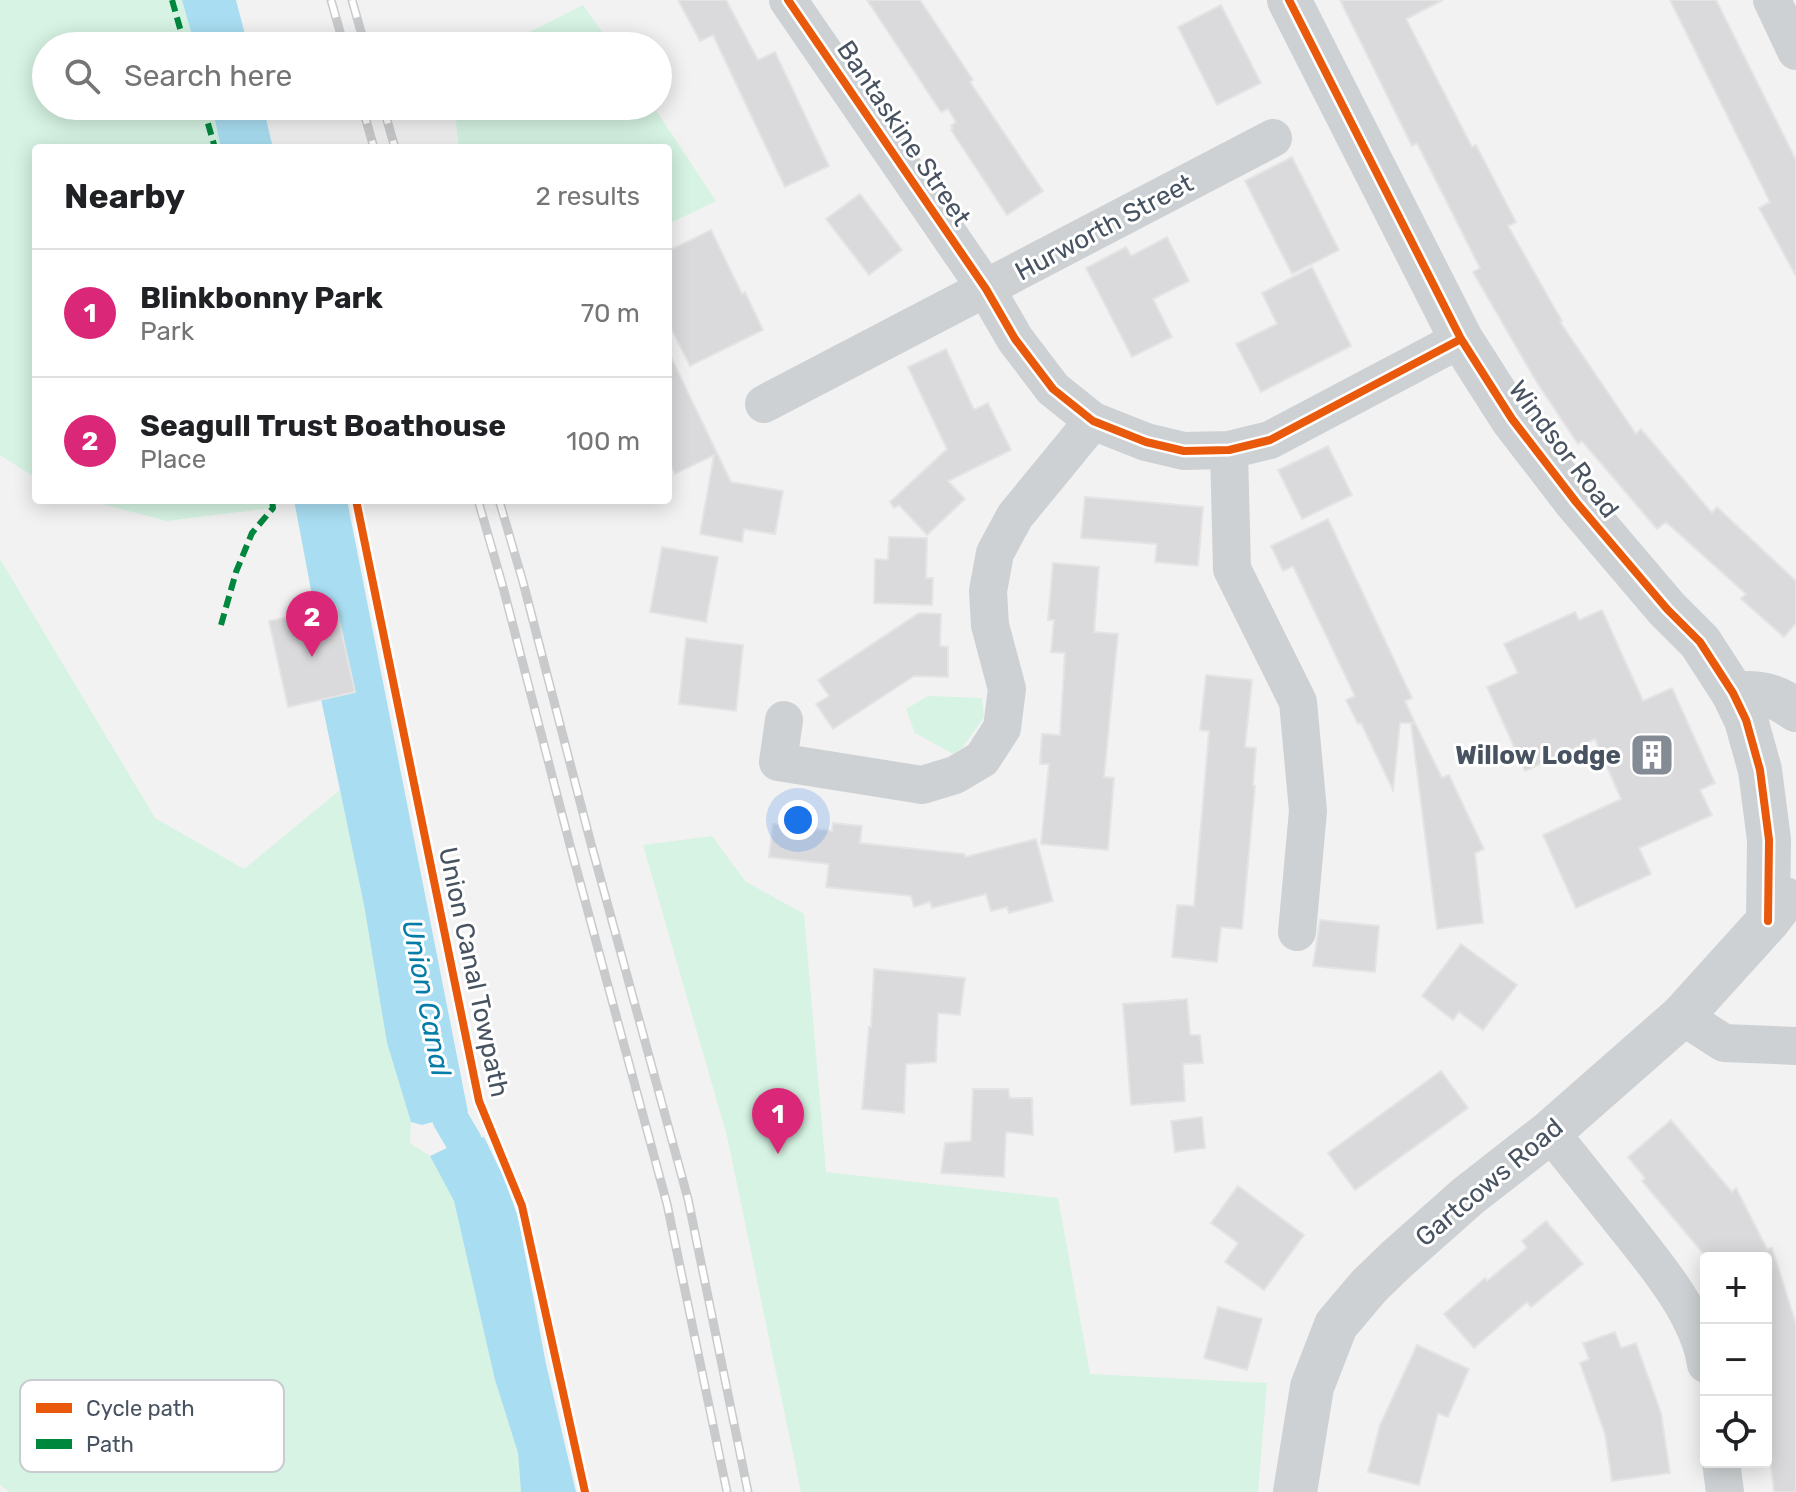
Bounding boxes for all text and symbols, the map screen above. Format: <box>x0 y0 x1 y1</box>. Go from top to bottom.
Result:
search box <box>32 32 672 120</box>
street label: Bantaskine Street <box>830 35 977 232</box>
icon: search <box>60 54 104 98</box>
text: Search here <box>124 58 292 94</box>
street label: Hurworth Street <box>1010 168 1198 287</box>
text: Nearby <box>64 176 185 217</box>
text: 2 results <box>536 181 640 212</box>
text: Blinkbonny Park <box>140 280 383 316</box>
text: 1 <box>84 298 96 329</box>
text: 70 m <box>581 298 640 329</box>
text: Park <box>140 316 194 347</box>
street label: Windsor Road <box>1502 375 1625 524</box>
text: Seagull Trust Boathouse <box>140 408 506 444</box>
text: 2 <box>82 426 98 457</box>
text: 100 m <box>566 426 640 457</box>
text: Place <box>140 444 206 475</box>
pin: 2 <box>286 591 338 657</box>
building icon: Willow Lodge <box>1628 731 1676 779</box>
place label: Willow Lodge <box>1455 740 1621 771</box>
your location <box>778 800 818 840</box>
street label: Union Canal Towpath <box>432 844 515 1100</box>
water label: Union Canal <box>395 917 458 1080</box>
pin: 1 <box>752 1088 804 1154</box>
street label: Gartcows Road <box>1409 1112 1569 1253</box>
map controls <box>1700 1252 1772 1468</box>
button: + <box>1700 1252 1772 1324</box>
button: − <box>1700 1324 1772 1396</box>
legend <box>20 1380 284 1472</box>
text: Cycle path <box>86 1395 195 1422</box>
button: locate <box>1700 1396 1772 1468</box>
text: Path <box>86 1431 134 1458</box>

